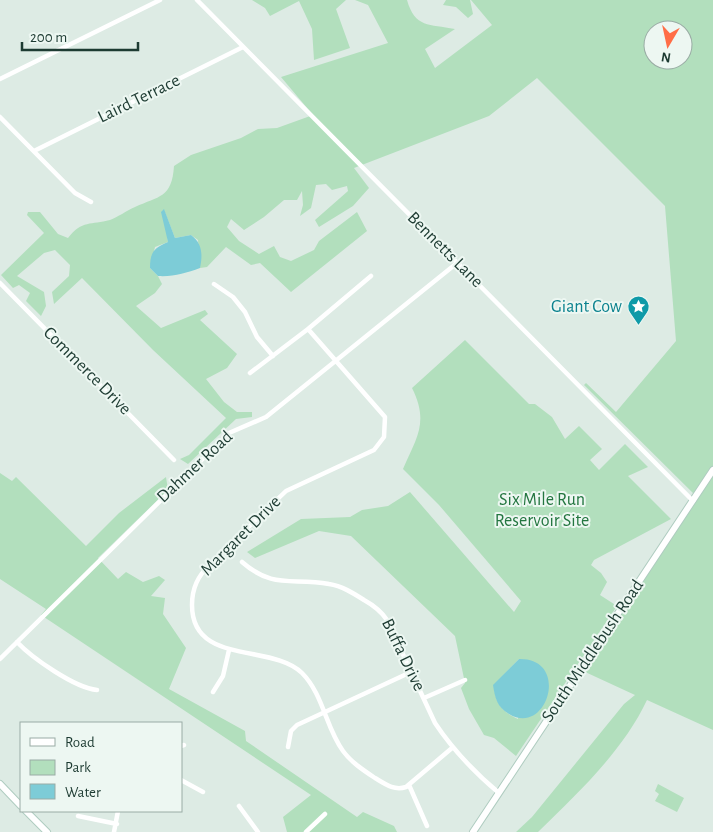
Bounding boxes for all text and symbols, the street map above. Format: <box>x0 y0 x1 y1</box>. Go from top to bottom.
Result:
scale bar <box>22 20 139 52</box>
north arrow <box>643 20 693 70</box>
text: 200 m <box>30 30 67 45</box>
text: N <box>660 49 672 65</box>
street label: Laird Terrace <box>95 71 183 127</box>
street label: Bennetts Lane <box>404 209 486 291</box>
place icon: Giant Cow <box>626 295 650 326</box>
place label: Giant Cow <box>551 298 622 316</box>
street label: Commerce Drive <box>40 324 134 418</box>
street label: Dahmer Road <box>154 428 236 506</box>
park label: Six Mile Run Reservoir Site <box>495 491 589 530</box>
street label: Margaret Drive <box>198 493 284 579</box>
street label: South Middlebush Road <box>539 577 647 725</box>
street label: Buffa Drive <box>378 616 428 694</box>
legend <box>20 722 182 812</box>
text: Road <box>65 735 95 750</box>
text: Park <box>65 760 91 775</box>
text: Water <box>65 785 101 800</box>

